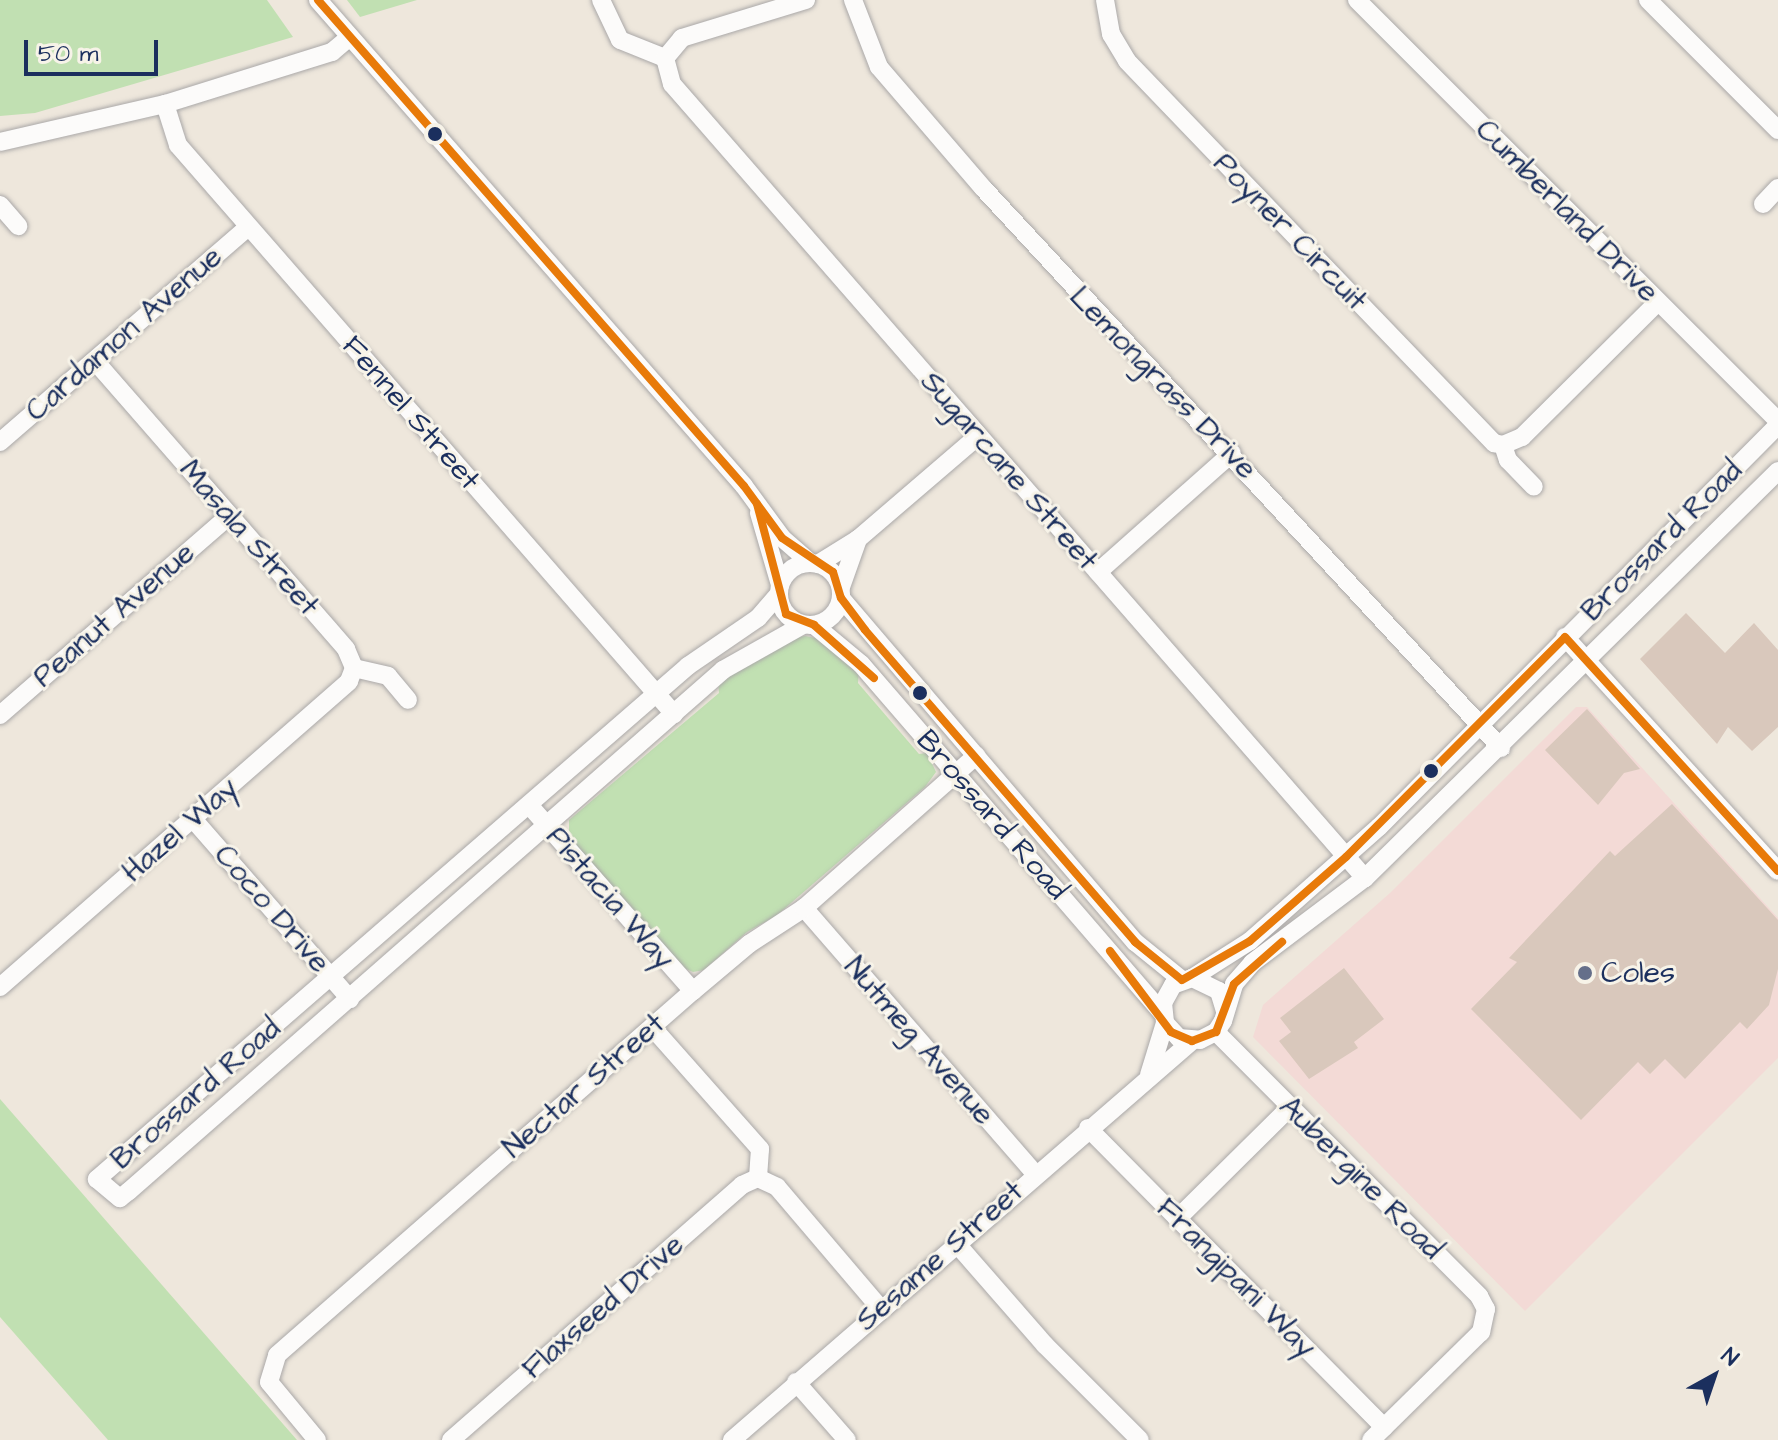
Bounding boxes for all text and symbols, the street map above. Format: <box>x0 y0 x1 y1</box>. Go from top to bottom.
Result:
scale bar <box>28 24 162 74</box>
text: 50 m <box>38 37 98 71</box>
street label: Cumberland Drive <box>1468 112 1666 310</box>
unlabelled marker <box>427 126 443 142</box>
street label: Poyner Circuit <box>1206 146 1374 318</box>
street label: Cardamon Avenue <box>18 239 230 429</box>
street label: Lemongrass Drive <box>1062 279 1264 487</box>
street label: Fennel Street <box>334 329 488 497</box>
street label: Sugarcane Street <box>913 364 1105 578</box>
street label: Masala Street <box>171 453 327 623</box>
street label: Brossard Road <box>1574 453 1750 629</box>
street label: Peanut Avenue <box>26 535 202 695</box>
unlabelled marker <box>912 685 928 701</box>
street label: Brossard Road <box>909 723 1075 907</box>
unlabelled marker <box>1423 763 1439 779</box>
street label: Hazel Way <box>115 770 245 890</box>
street label: Pistacia Way <box>538 819 682 977</box>
street label: Coco Drive <box>206 837 338 981</box>
street label: Nutmeg Avenue <box>836 950 1002 1132</box>
place label: Coles <box>1601 955 1675 991</box>
marker: Coles <box>1576 964 1594 982</box>
street label: Nectar Street <box>496 1006 672 1166</box>
street label: Brossard Road <box>104 1011 288 1177</box>
street label: Aubergine Road <box>1272 1089 1450 1267</box>
street label: Sesame Street <box>849 1174 1031 1338</box>
street label: Frangipani Way <box>1149 1191 1323 1365</box>
street label: Flaxseed Drive <box>515 1227 691 1387</box>
north arrow <box>1674 1336 1754 1416</box>
text: N <box>1714 1341 1745 1374</box>

